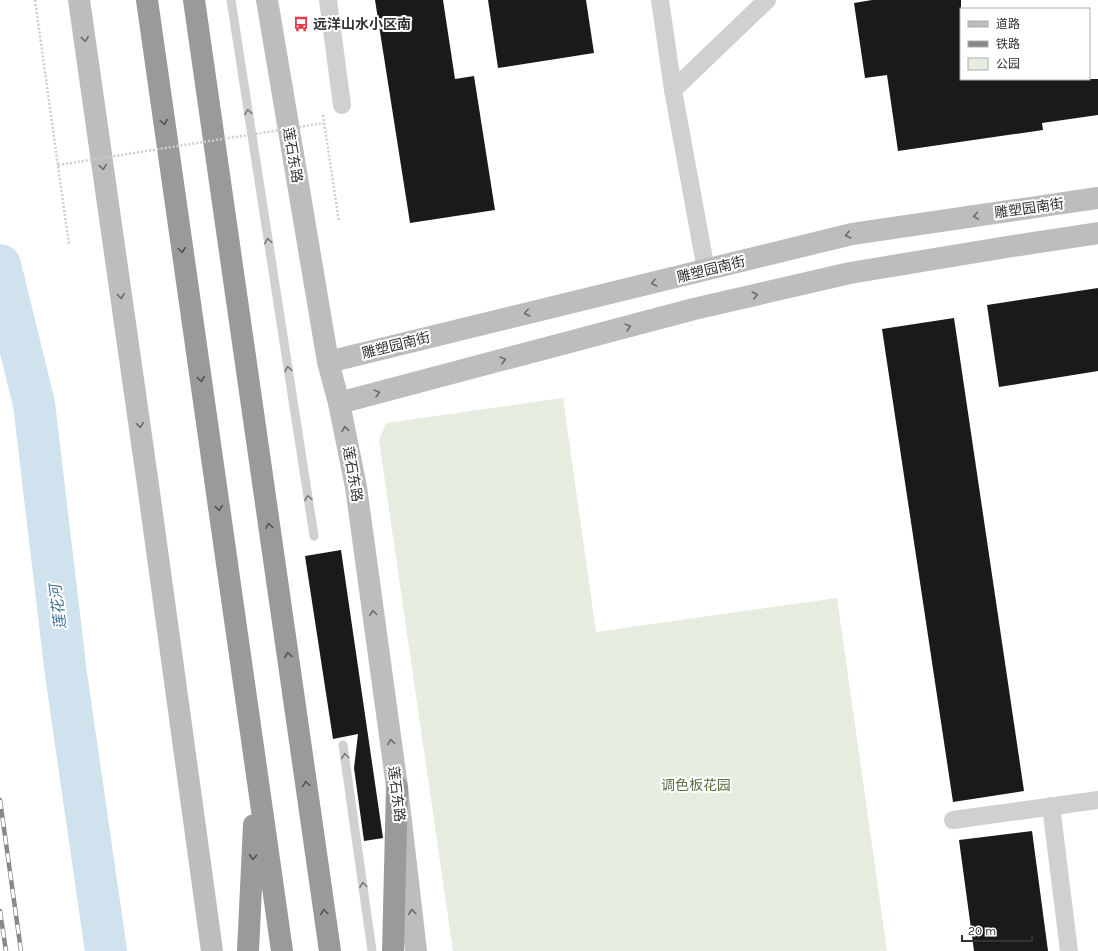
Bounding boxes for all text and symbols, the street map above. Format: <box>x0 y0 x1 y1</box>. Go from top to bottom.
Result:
legend <box>960 8 1090 80</box>
bus stop icon: 远洋山水小区南 <box>292 15 310 33</box>
place label: 远洋山水小区南 <box>313 16 411 33</box>
text: 道路 <box>996 17 1020 31</box>
one-way arrow <box>80 36 89 42</box>
text: 铁路 <box>996 37 1020 51</box>
text: 公园 <box>996 57 1020 71</box>
one-way arrow <box>244 109 253 115</box>
one-way arrow <box>159 119 168 125</box>
street label: 莲石东路 <box>279 126 306 184</box>
one-way arrow <box>98 164 107 170</box>
street label: 雕塑园南街 <box>993 195 1065 222</box>
one-way arrow <box>973 211 979 220</box>
one-way arrow <box>845 230 851 238</box>
one-way arrow <box>264 238 273 244</box>
one-way arrow <box>177 247 186 254</box>
street label: 雕塑园南街 <box>675 253 747 286</box>
one-way arrow <box>650 278 657 286</box>
one-way arrow <box>751 292 758 300</box>
one-way arrow <box>116 293 125 299</box>
one-way arrow <box>524 309 530 317</box>
one-way arrow <box>625 323 632 331</box>
street label: 雕塑园南街 <box>360 329 432 362</box>
one-way arrow <box>500 356 506 364</box>
one-way arrow <box>284 366 293 372</box>
one-way arrow <box>196 376 205 382</box>
one-way arrow <box>373 389 380 398</box>
one-way arrow <box>135 422 144 428</box>
one-way arrow <box>341 426 349 432</box>
street label: 莲石东路 <box>339 445 366 503</box>
one-way arrow <box>304 495 312 501</box>
one-way arrow <box>214 505 223 511</box>
one-way arrow <box>265 523 274 529</box>
water label: 莲花河 <box>46 581 70 630</box>
one-way arrow <box>369 610 378 616</box>
one-way arrow <box>284 652 293 658</box>
one-way arrow <box>387 738 396 745</box>
one-way arrow <box>341 753 350 759</box>
street label: 莲石东路 <box>385 765 408 823</box>
park label: 调色板花园 <box>661 777 731 794</box>
one-way arrow <box>302 781 311 787</box>
one-way arrow <box>248 854 257 860</box>
one-way arrow <box>359 882 368 888</box>
one-way arrow <box>320 909 329 915</box>
one-way arrow <box>407 909 416 915</box>
scale bar <box>962 917 1032 943</box>
text: 20 m <box>968 924 996 938</box>

